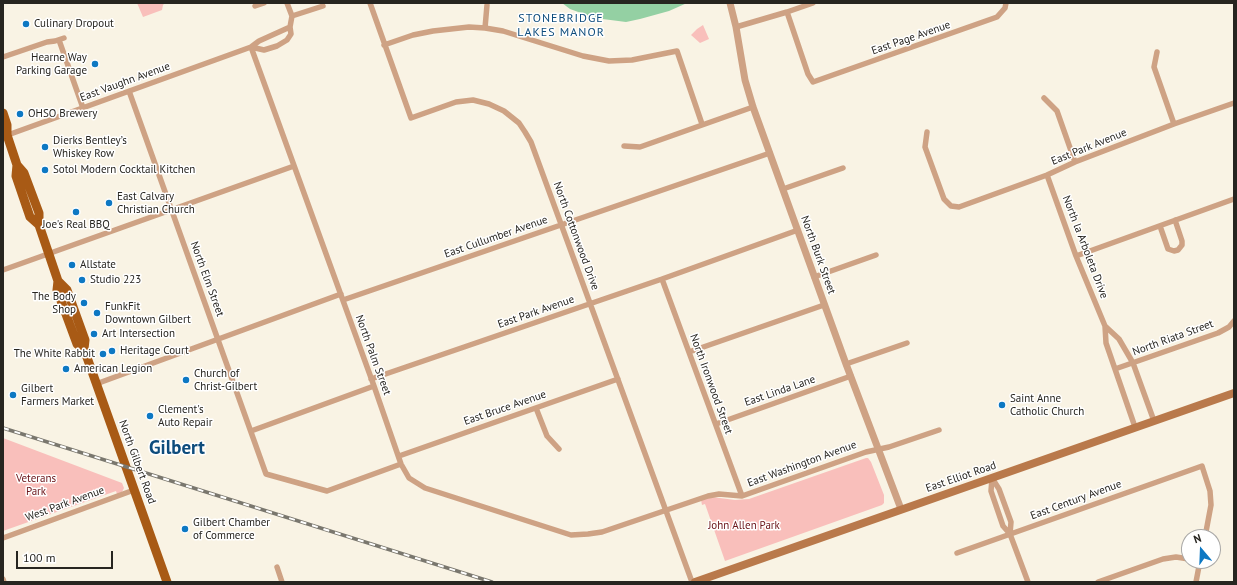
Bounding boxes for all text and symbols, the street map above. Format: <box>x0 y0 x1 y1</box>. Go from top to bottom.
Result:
district label: STONEBRIDGE LAKES MANOR <box>517 12 605 40</box>
place label: Culinary Dropout <box>34 17 114 31</box>
street label: East Page Avenue <box>870 18 952 58</box>
marker: Culinary Dropout <box>21 19 31 29</box>
place label: Hearne Way Parking Garage <box>16 51 87 77</box>
marker: Hearne Way Parking Garage <box>90 59 100 69</box>
street label: East Vaughn Avenue <box>78 60 172 104</box>
place label: OHSO Brewery <box>28 107 97 121</box>
marker: OHSO Brewery <box>15 109 25 119</box>
street label: East Park Avenue <box>1049 126 1129 168</box>
place label: Dierks Bentley’s Whiskey Row <box>53 134 127 160</box>
marker: Dierks Bentley’s Whiskey Row <box>40 142 50 152</box>
place label: Sotol Modern Cocktail Kitchen <box>53 163 195 177</box>
marker: Sotol Modern Cocktail Kitchen <box>40 165 50 175</box>
street label: North Cottonwood Drive <box>550 180 602 292</box>
place label: East Calvary Christian Church <box>117 190 195 216</box>
street label: North la Arboleta Drive <box>1059 194 1111 300</box>
marker: East Calvary Christian Church <box>104 198 114 208</box>
marker: Joe's Real BBQ <box>71 207 81 217</box>
street label: East Cullumber Avenue <box>443 213 549 261</box>
street label: North Burk Street <box>798 214 838 296</box>
place label: Joe's Real BBQ <box>42 218 110 232</box>
street label: North Elm Street <box>187 240 227 318</box>
place label: Allstate <box>80 258 116 272</box>
marker: Allstate <box>67 260 77 270</box>
place label: Studio 223 <box>90 273 141 287</box>
marker: Studio 223 <box>77 275 87 285</box>
place label: The Body Shop <box>32 290 76 316</box>
street label: East Park Avenue <box>496 293 576 331</box>
marker: The Body Shop <box>79 298 89 308</box>
place label: FunkFit Downtown Gilbert <box>105 300 191 326</box>
marker: FunkFit Downtown Gilbert <box>92 308 102 318</box>
street label: North Palm Street <box>352 313 394 397</box>
street label: North Riata Street <box>1131 317 1215 359</box>
place label: Art Intersection <box>102 327 175 341</box>
marker: Art Intersection <box>89 329 99 339</box>
street label: North Ironwood Street <box>687 332 735 436</box>
place label: Heritage Court <box>120 344 189 358</box>
marker: Heritage Court <box>107 346 117 356</box>
place label: The White Rabbit <box>14 347 95 361</box>
marker: The White Rabbit <box>98 349 108 359</box>
place label: American Legion <box>74 362 152 376</box>
marker: American Legion <box>61 364 71 374</box>
place label: Church of Christ-Gilbert <box>194 367 257 393</box>
street label: East Linda Lane <box>743 373 817 409</box>
marker: Church of Christ-Gilbert <box>181 375 191 385</box>
place label: Gilbert Farmers Market <box>21 382 94 408</box>
street label: East Bruce Avenue <box>462 388 548 428</box>
marker: Gilbert Farmers Market <box>8 390 18 400</box>
place label: Saint Anne Catholic Church <box>1010 392 1084 418</box>
marker: Saint Anne Catholic Church <box>997 400 1007 410</box>
place label: Clement's Auto Repair <box>158 403 213 429</box>
marker: Clement's Auto Repair <box>145 411 155 421</box>
street label: North Gilbert Road <box>116 418 158 506</box>
district label: Gilbert <box>149 438 205 460</box>
street label: East Washington Avenue <box>746 438 858 490</box>
street label: East Elliot Road <box>924 459 998 495</box>
park label: Veterans Park <box>16 472 56 498</box>
street label: East Century Avenue <box>1029 477 1123 523</box>
street label: West Park Avenue <box>24 484 106 524</box>
place label: Gilbert Chamber of Commerce <box>193 516 270 542</box>
park label: John Allen Park <box>708 519 780 533</box>
marker: Gilbert Chamber of Commerce <box>180 524 190 534</box>
north arrow <box>1181 529 1221 569</box>
text: N <box>1192 531 1203 546</box>
scale bar <box>18 543 115 569</box>
text: 100 m <box>23 550 56 565</box>

